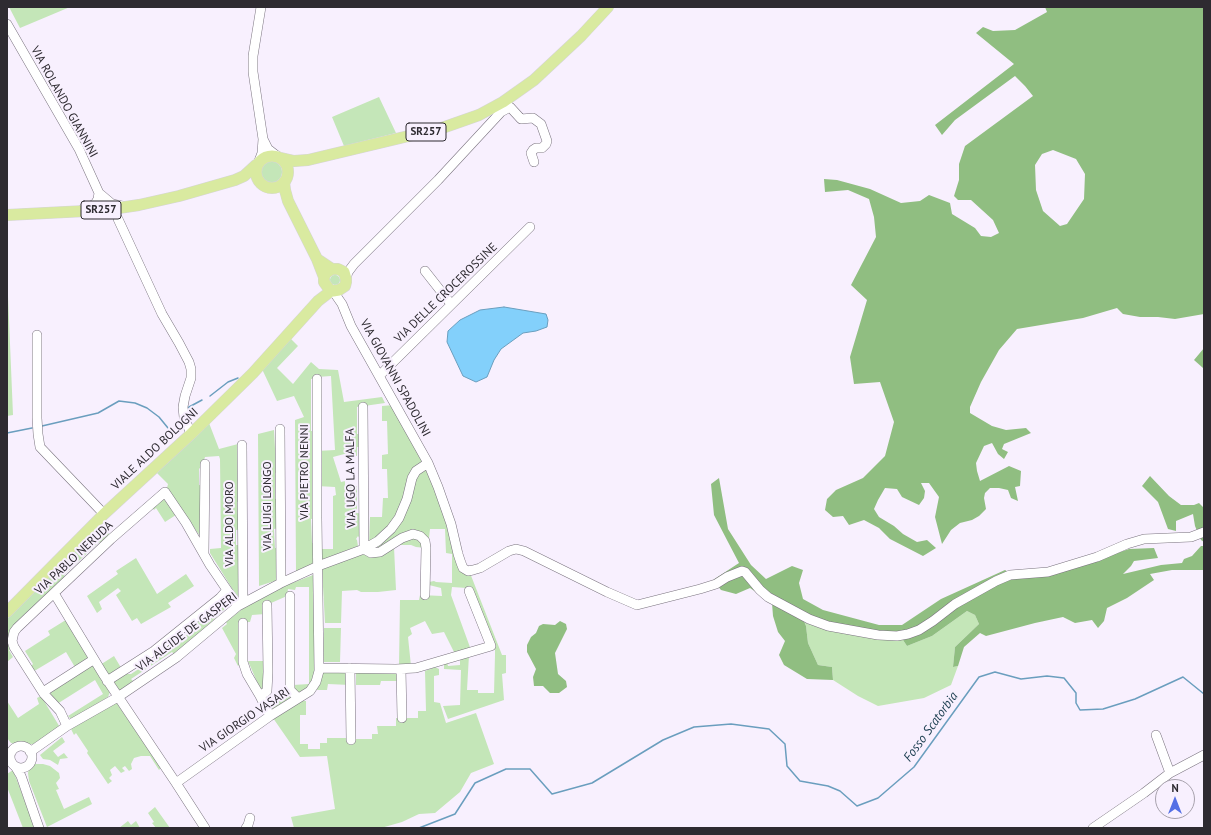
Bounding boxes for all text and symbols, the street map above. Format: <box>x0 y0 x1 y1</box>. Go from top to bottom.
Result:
street label: VIA ROLANDO GIANNINI <box>27 44 101 160</box>
road number: SR257 <box>406 123 446 141</box>
road number: SR257 <box>81 201 121 219</box>
street label: VIA DELLE CROCEROSSINE <box>392 240 500 346</box>
street label: VIA GIOVANNI SPADOLINI <box>357 317 433 439</box>
street label: VIALE ALDO BOLOGNI <box>109 405 201 493</box>
street label: VIA PIETRO NENNI <box>298 424 312 520</box>
street label: VIA UGO LA MALFA <box>343 428 359 528</box>
street label: VIA LUIGI LONGO <box>261 461 275 551</box>
street label: VIA ALDO MORO <box>223 481 237 567</box>
street label: VIA PABLO NERUDA <box>32 518 116 598</box>
street label: VIA ALCIDE DE GASPERI <box>134 589 240 675</box>
street label: VIA GIORGIO VASARI <box>197 684 293 756</box>
water label: Fosso Scatorbia <box>900 689 962 765</box>
north arrow <box>1155 779 1195 819</box>
text: N <box>1171 781 1179 795</box>

